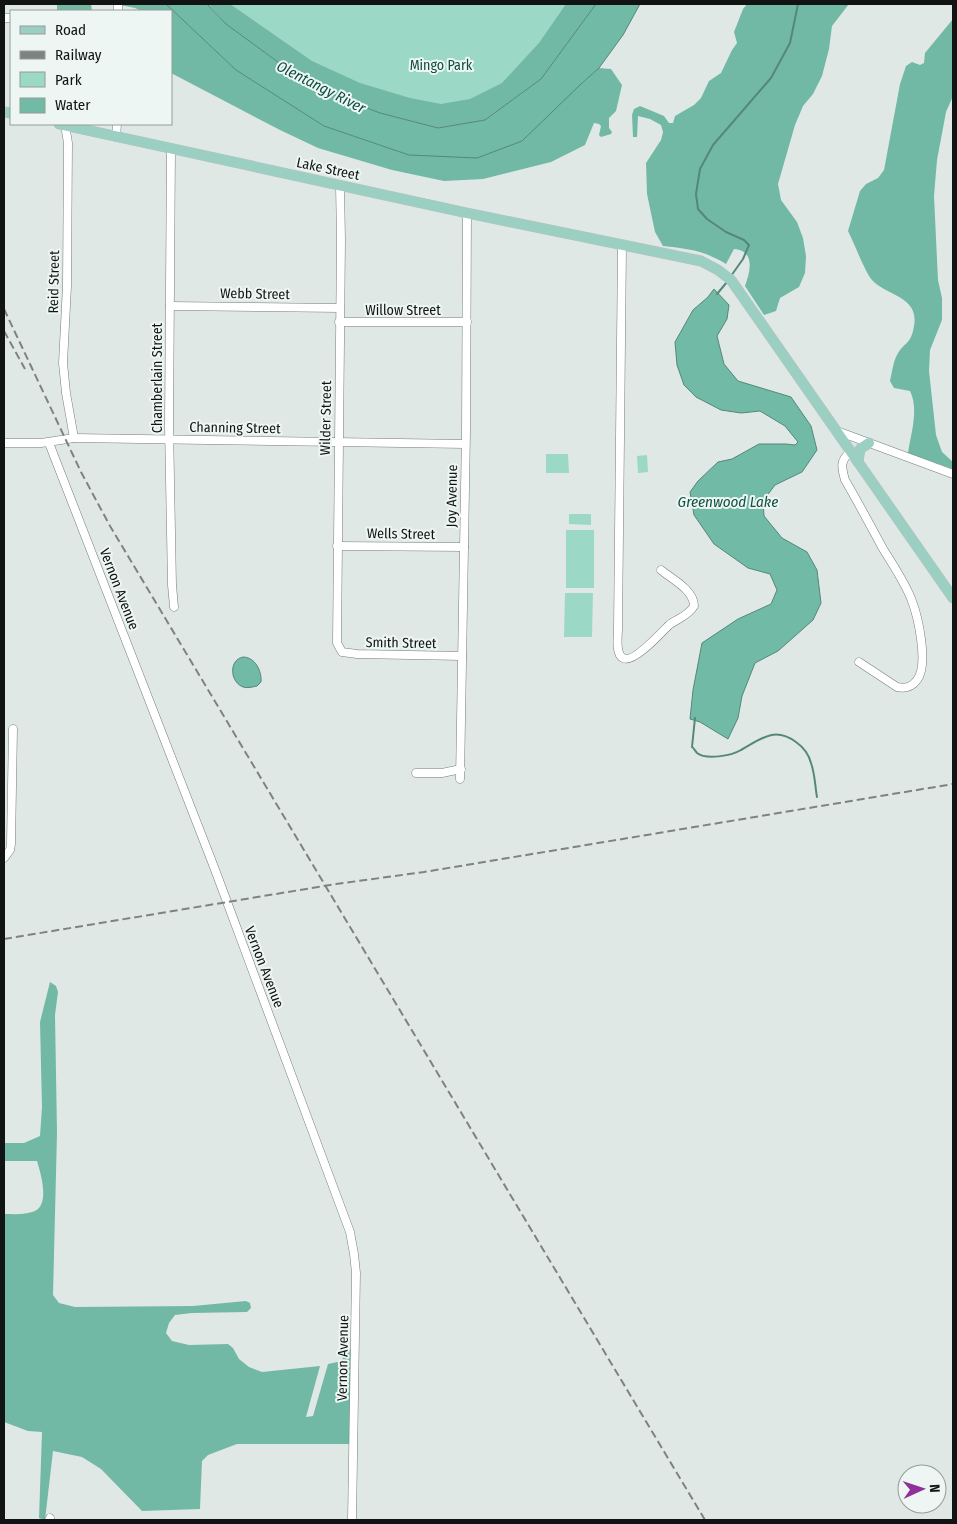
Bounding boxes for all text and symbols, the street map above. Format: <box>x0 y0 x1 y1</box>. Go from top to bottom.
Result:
legend <box>10 10 172 125</box>
text: Road <box>55 21 86 39</box>
text: Railway <box>55 46 102 64</box>
water label: Olentangy River <box>274 57 369 117</box>
park label: Mingo Park <box>410 57 473 74</box>
text: Park <box>55 71 82 89</box>
text: Water <box>55 96 91 114</box>
street label: Lake Street <box>295 154 361 184</box>
street label: Reid Street <box>45 250 63 314</box>
street label: Webb Street <box>220 285 291 303</box>
street label: Willow Street <box>365 302 441 319</box>
street label: Chamberlain Street <box>149 322 166 433</box>
street label: Wilder Street <box>317 380 335 455</box>
street label: Channing Street <box>189 419 281 437</box>
street label: Joy Avenue <box>443 464 461 528</box>
water label: Greenwood Lake <box>678 493 778 511</box>
street label: Wells Street <box>367 525 436 543</box>
street label: Vernon Avenue <box>96 546 142 632</box>
street label: Smith Street <box>365 634 437 652</box>
street label: Vernon Avenue <box>241 924 287 1010</box>
street label: Vernon Avenue <box>334 1315 352 1401</box>
north arrow <box>897 1464 947 1514</box>
text: N <box>926 1484 943 1493</box>

